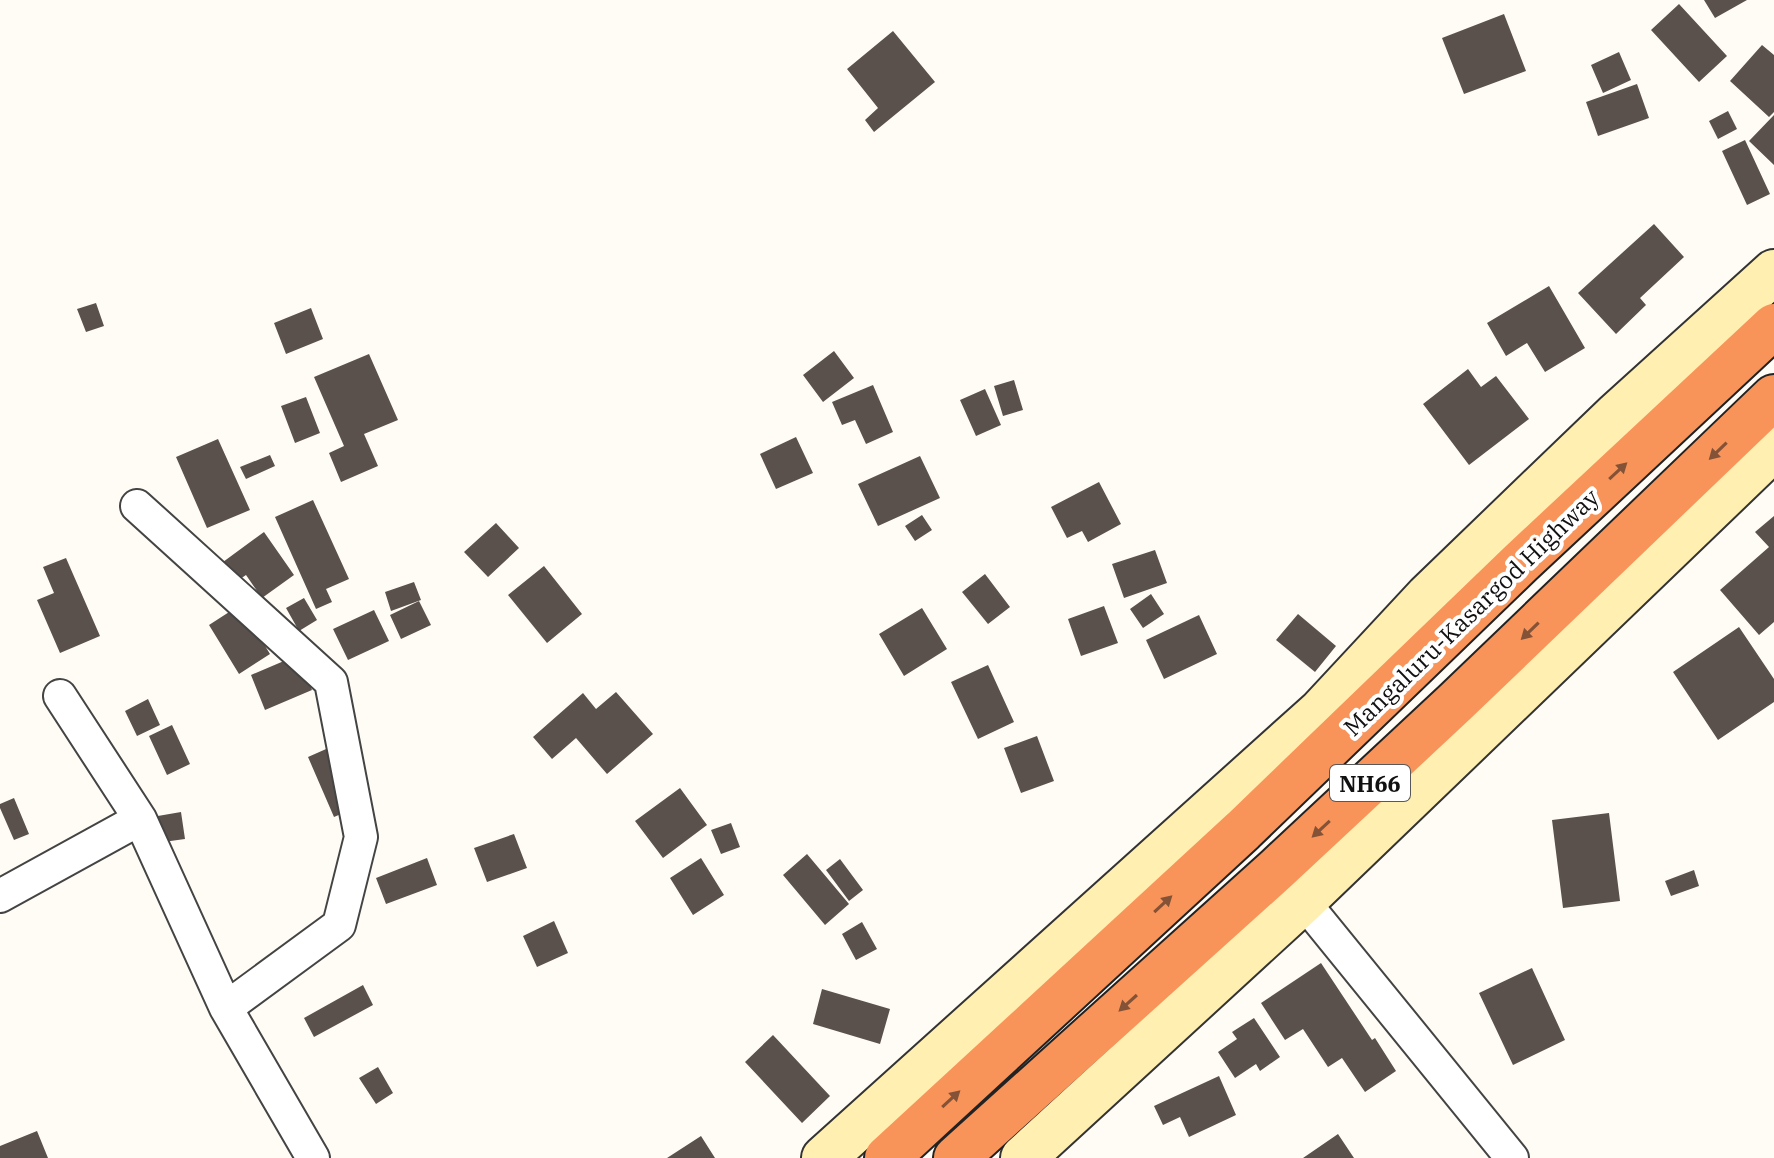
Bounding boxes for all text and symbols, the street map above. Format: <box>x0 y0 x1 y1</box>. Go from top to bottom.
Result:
one-way arrow <box>1709 441 1728 460</box>
one-way arrow <box>1608 463 1627 481</box>
street label: Mangaluru-Kasargod Highway <box>1336 481 1606 743</box>
one-way arrow <box>1521 621 1540 640</box>
road number: NH66 <box>1330 765 1410 801</box>
one-way arrow <box>1311 819 1330 837</box>
one-way arrow <box>1153 895 1172 913</box>
one-way arrow <box>1119 994 1138 1012</box>
one-way arrow <box>942 1090 961 1108</box>

